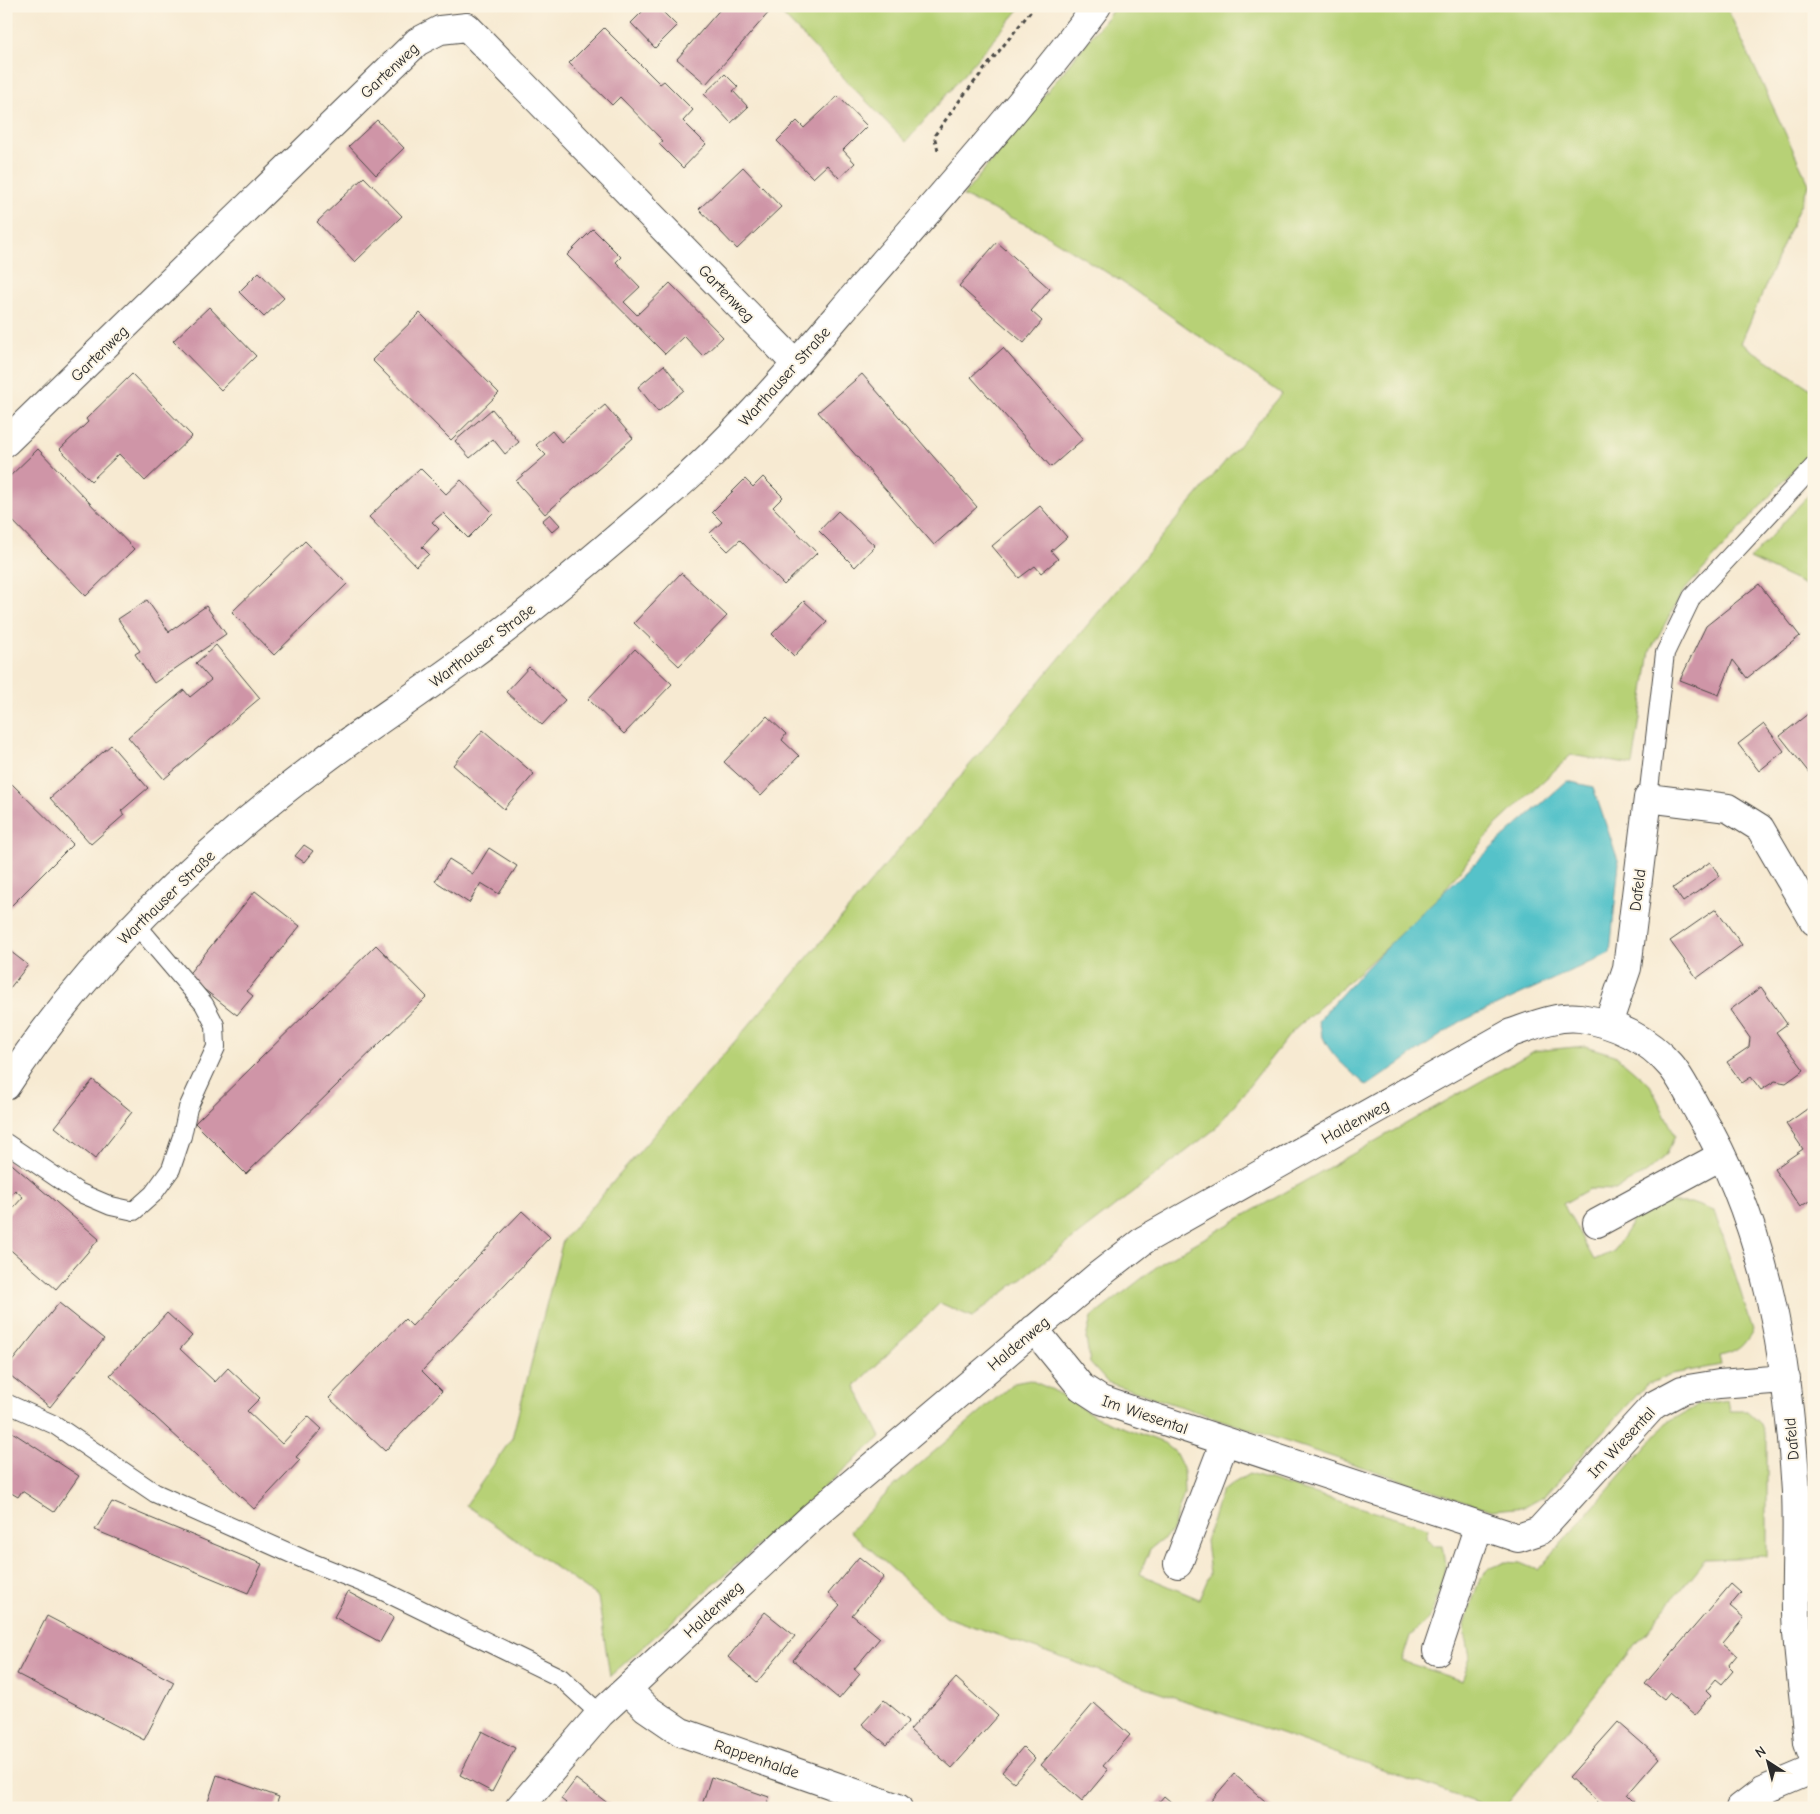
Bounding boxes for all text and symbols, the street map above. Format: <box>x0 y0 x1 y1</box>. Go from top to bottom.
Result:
street label: Gartenweg <box>357 39 422 102</box>
street label: Gartenweg <box>695 261 758 326</box>
street label: Gartenweg <box>67 322 132 385</box>
street label: Warthauser Straße <box>735 323 834 430</box>
street label: Warthauser Straße <box>426 600 539 691</box>
street label: Warthauser Straße <box>115 847 219 948</box>
street label: Dafeld <box>1626 868 1650 912</box>
street label: Haldenweg <box>1319 1096 1392 1148</box>
street label: Haldenweg <box>984 1313 1053 1375</box>
street label: Im Wiesental <box>1099 1392 1190 1438</box>
street label: Im Wiesental <box>1585 1404 1659 1482</box>
street label: Dafeld <box>1781 1417 1803 1461</box>
street label: Haldenweg <box>680 1578 747 1642</box>
street label: Rappenhalde <box>712 1736 801 1782</box>
north arrow <box>1742 1736 1792 1786</box>
text: N <box>1752 1742 1769 1761</box>

